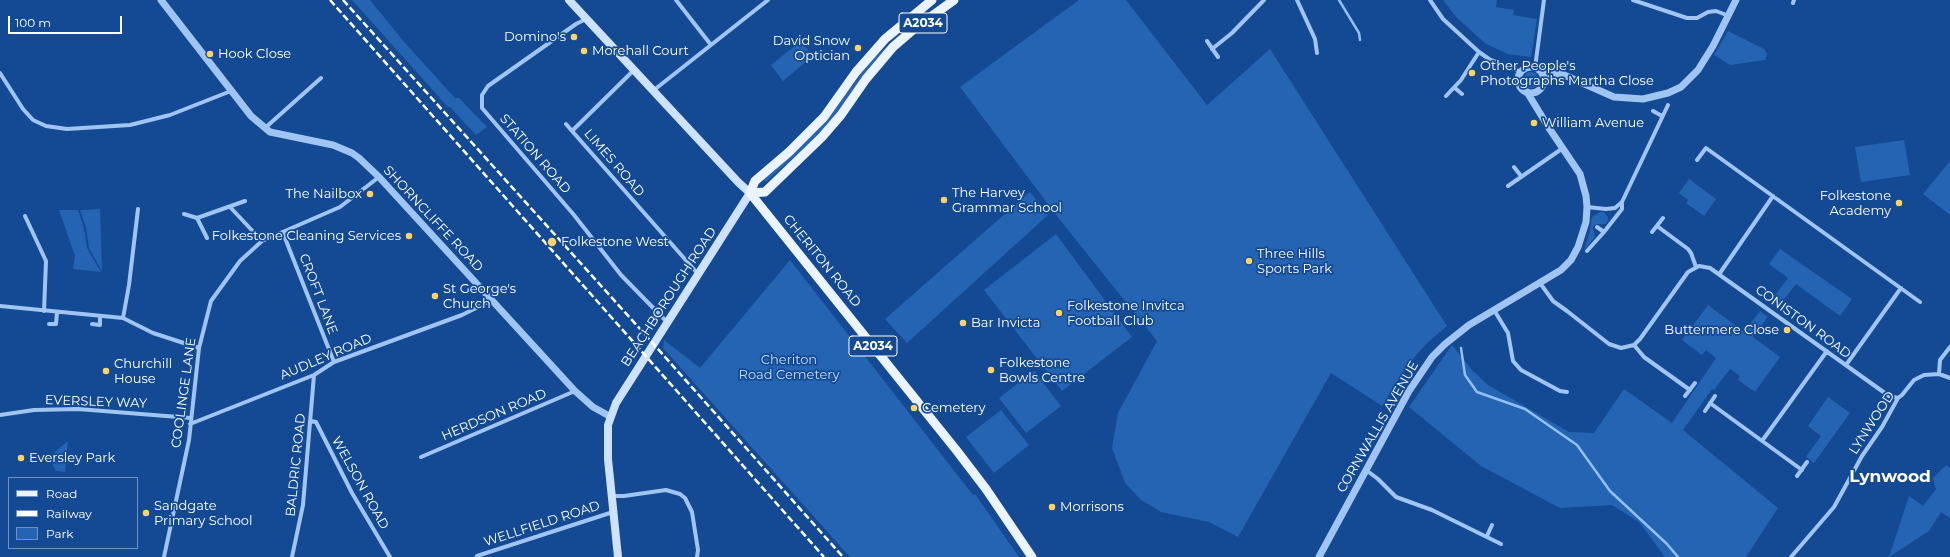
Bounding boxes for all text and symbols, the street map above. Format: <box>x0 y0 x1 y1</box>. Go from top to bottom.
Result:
scale bar <box>10 8 124 34</box>
road number: A2034 <box>899 13 947 33</box>
text: 100 m <box>15 15 51 30</box>
place label: Domino's <box>504 29 566 45</box>
marker: Domino's <box>569 32 579 42</box>
place label: David Snow Optician <box>773 33 850 64</box>
place label: Morehall Court <box>592 43 689 59</box>
marker: David Snow Optician <box>853 43 863 53</box>
place label: Hook Close <box>218 46 291 62</box>
marker: Morehall Court <box>579 46 589 56</box>
marker: Hook Close <box>205 49 215 59</box>
place label: Other People's Photographs Martha Close <box>1480 58 1654 89</box>
marker: Other People's Photographs Martha Close <box>1467 68 1477 78</box>
street label: STATION ROAD <box>496 111 574 197</box>
place label: William Avenue <box>1542 115 1644 131</box>
marker: William Avenue <box>1529 118 1539 128</box>
street label: LIMES ROAD <box>580 126 648 200</box>
street label: SHORNCLIFFE ROAD <box>380 163 486 275</box>
place label: The Harvey Grammar School <box>952 185 1062 216</box>
place label: The Nailbox <box>286 186 362 202</box>
place label: Folkestone Academy <box>1820 188 1891 219</box>
marker: The Nailbox <box>365 189 375 199</box>
marker: The Harvey Grammar School <box>939 195 949 205</box>
marker: Folkestone Academy <box>1894 198 1904 208</box>
street label: CHERITON ROAD <box>780 212 864 310</box>
street label: BEACHBOROUGH ROAD <box>618 224 720 370</box>
place label: Folkestone Cleaning Services <box>212 228 401 244</box>
marker: Folkestone Cleaning Services <box>404 231 414 241</box>
place label: Folkestone West <box>561 234 669 250</box>
marker: Folkestone West <box>546 236 558 248</box>
place label: Three Hills Sports Park <box>1257 246 1332 277</box>
street label: CROFT LANE <box>296 252 340 336</box>
marker: Three Hills Sports Park <box>1244 256 1254 266</box>
place label: St George's Church <box>443 281 516 312</box>
street label: CONISTON ROAD <box>1752 282 1854 362</box>
marker: St George's Church <box>430 291 440 301</box>
place label: Folkestone Invitca Football Club <box>1067 298 1185 329</box>
marker: Folkestone Invitca Football Club <box>1054 308 1064 318</box>
place label: Bar Invicta <box>971 315 1040 331</box>
marker: Bar Invicta <box>958 318 968 328</box>
place label: Buttermere Close <box>1664 322 1779 338</box>
marker: Buttermere Close <box>1782 325 1792 335</box>
street label: AUDLEY ROAD <box>278 331 374 383</box>
road number: A2034 <box>849 336 897 356</box>
street label: COOLINGE LANE <box>169 337 199 449</box>
park label: Cheriton Road Cemetery <box>739 352 839 383</box>
place label: Folkestone Bowls Centre <box>999 355 1085 386</box>
place label: Churchill House <box>114 356 172 387</box>
street label: CORNWALLIS AVENUE <box>1334 358 1422 496</box>
marker: Folkestone Bowls Centre <box>986 365 996 375</box>
marker: Churchill House <box>101 366 111 376</box>
street label: HERDSON ROAD <box>439 386 549 444</box>
street label: LYNWOOD <box>1846 389 1898 457</box>
street label: EVERSLEY WAY <box>45 392 147 412</box>
place label: Cemetery <box>922 400 985 416</box>
marker: Cemetery <box>909 403 919 413</box>
street label: BALDRIC ROAD <box>283 413 309 517</box>
street label: WELSON ROAD <box>328 434 392 532</box>
place label: Eversley Park <box>29 450 115 466</box>
marker: Eversley Park <box>16 453 26 463</box>
district label: Lynwood <box>1849 467 1931 487</box>
legend <box>8 477 138 549</box>
text: Road <box>46 486 77 501</box>
place label: Sandgate Primary School <box>154 498 252 529</box>
street label: WELLFIELD ROAD <box>482 498 602 550</box>
place label: Morrisons <box>1060 499 1124 515</box>
marker: Morrisons <box>1047 502 1057 512</box>
text: Railway <box>46 506 92 521</box>
marker: Sandgate Primary School <box>141 508 151 518</box>
text: Park <box>46 526 73 541</box>

